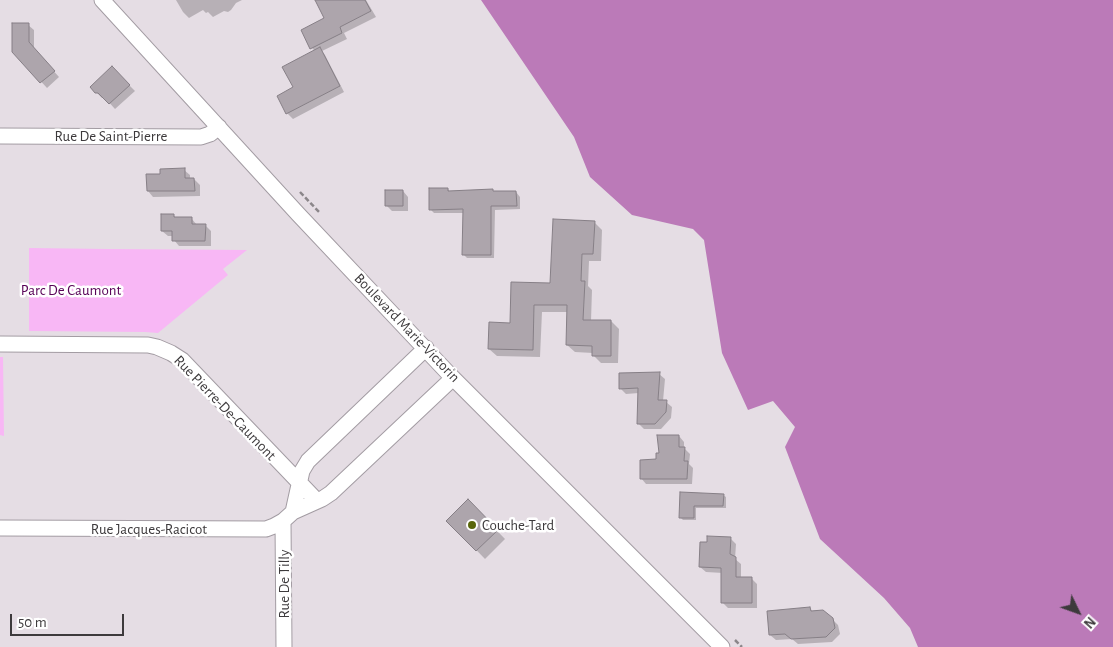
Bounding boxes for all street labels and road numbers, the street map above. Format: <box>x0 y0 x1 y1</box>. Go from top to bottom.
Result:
street label: Rue De Saint-Pierre <box>55 127 167 145</box>
street label: Boulevard Marie-Victorin <box>350 270 464 386</box>
street label: Rue Pierre-De-Caumont <box>170 352 280 464</box>
street label: Rue Jacques-Racicot <box>91 520 207 538</box>
street label: Rue De Tilly <box>275 550 293 618</box>

